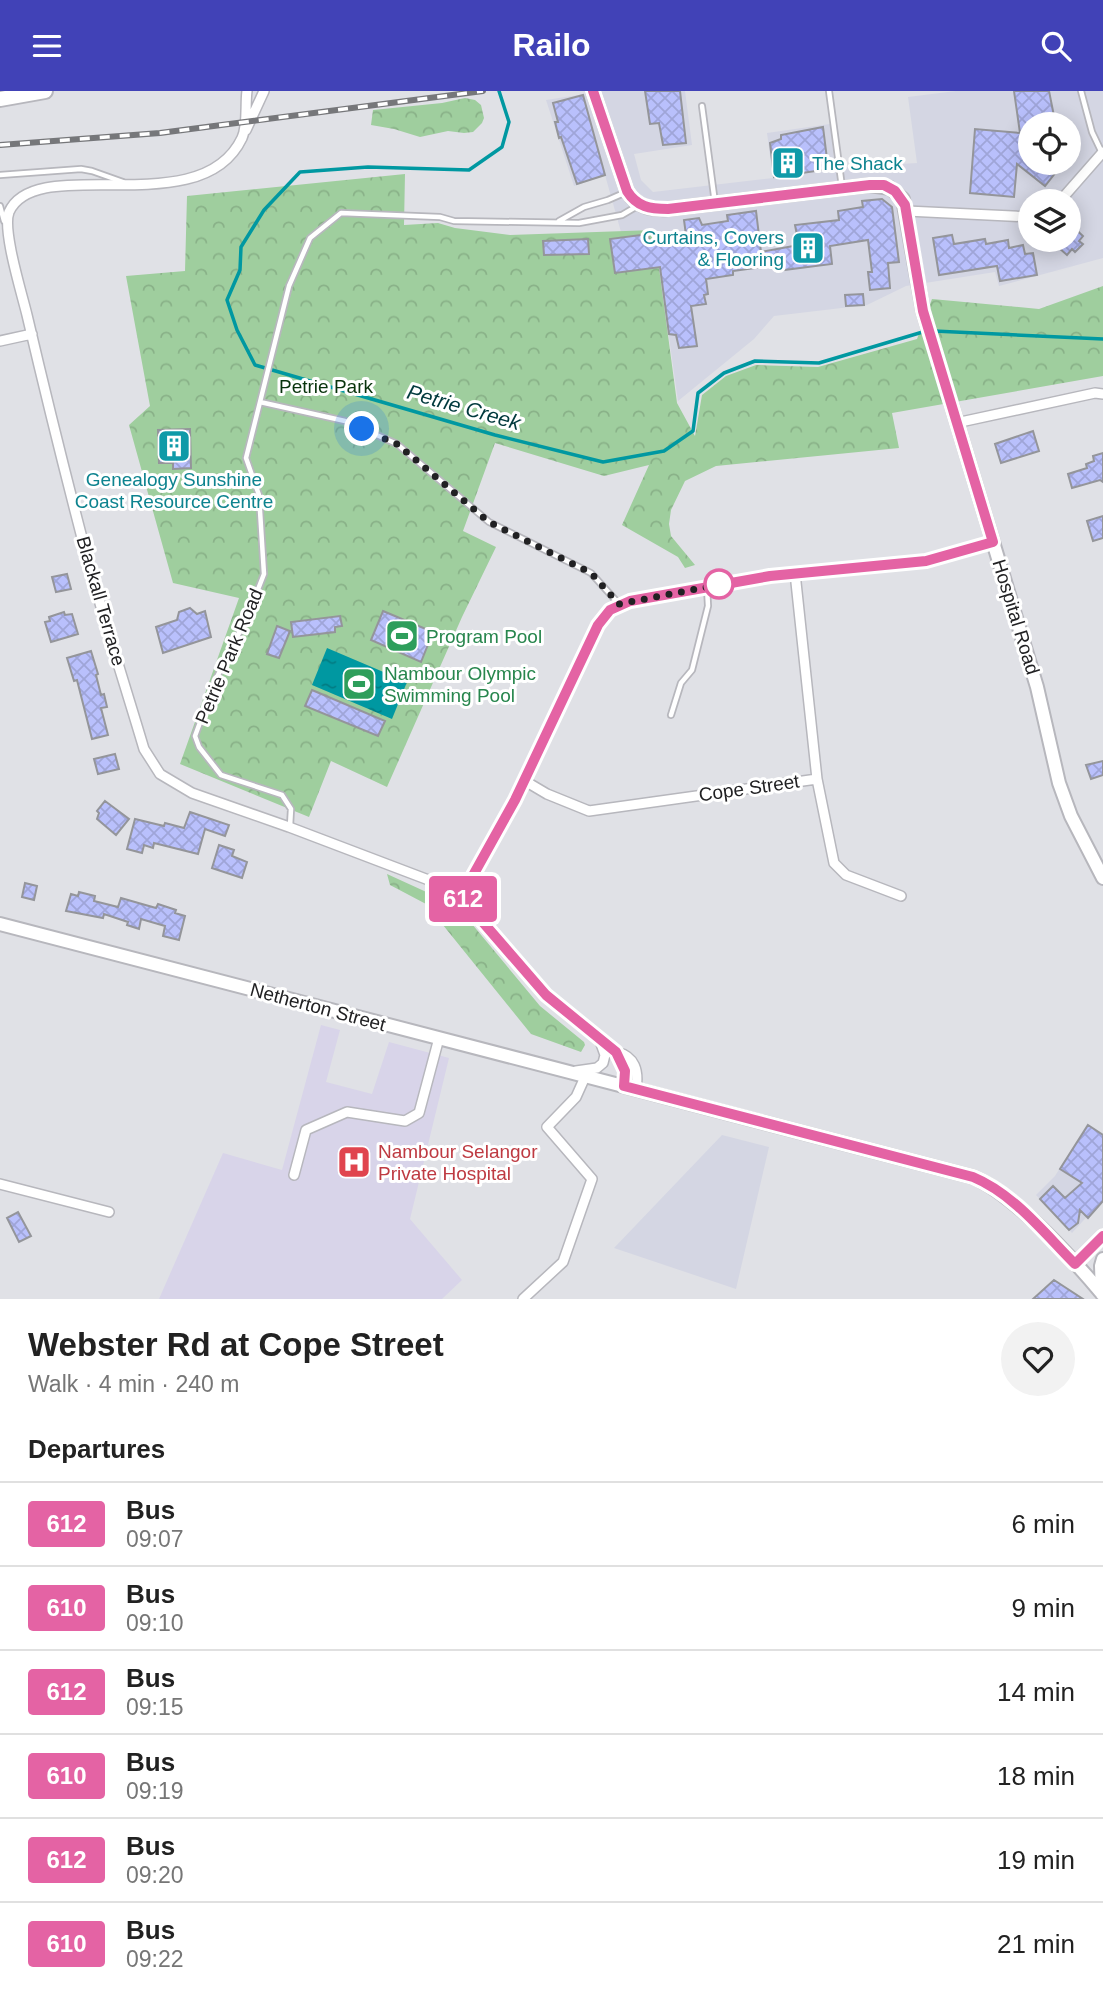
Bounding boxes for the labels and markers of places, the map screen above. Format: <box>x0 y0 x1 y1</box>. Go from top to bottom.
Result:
building icon: The Shack <box>769 144 807 182</box>
place label: The Shack <box>812 153 903 174</box>
place label: Curtains, Covers & Flooring <box>643 227 784 270</box>
building icon: Curtains, Covers & Flooring <box>789 229 827 267</box>
building icon: Genealogy Sunshine Coast Resource Centre <box>155 427 193 465</box>
place label: Genealogy Sunshine Coast Resource Centre <box>75 469 273 512</box>
unlabelled marker <box>704 569 734 599</box>
sports icon: Program Pool <box>383 617 421 655</box>
place label: Program Pool <box>426 626 542 647</box>
place label: Nambour Olympic Swimming Pool <box>384 663 536 706</box>
sports icon: Nambour Olympic Swimming Pool <box>340 665 378 703</box>
place label: Nambour Selangor Private Hospital <box>378 1141 538 1184</box>
hospital icon: Nambour Selangor Private Hospital <box>335 1143 373 1181</box>

